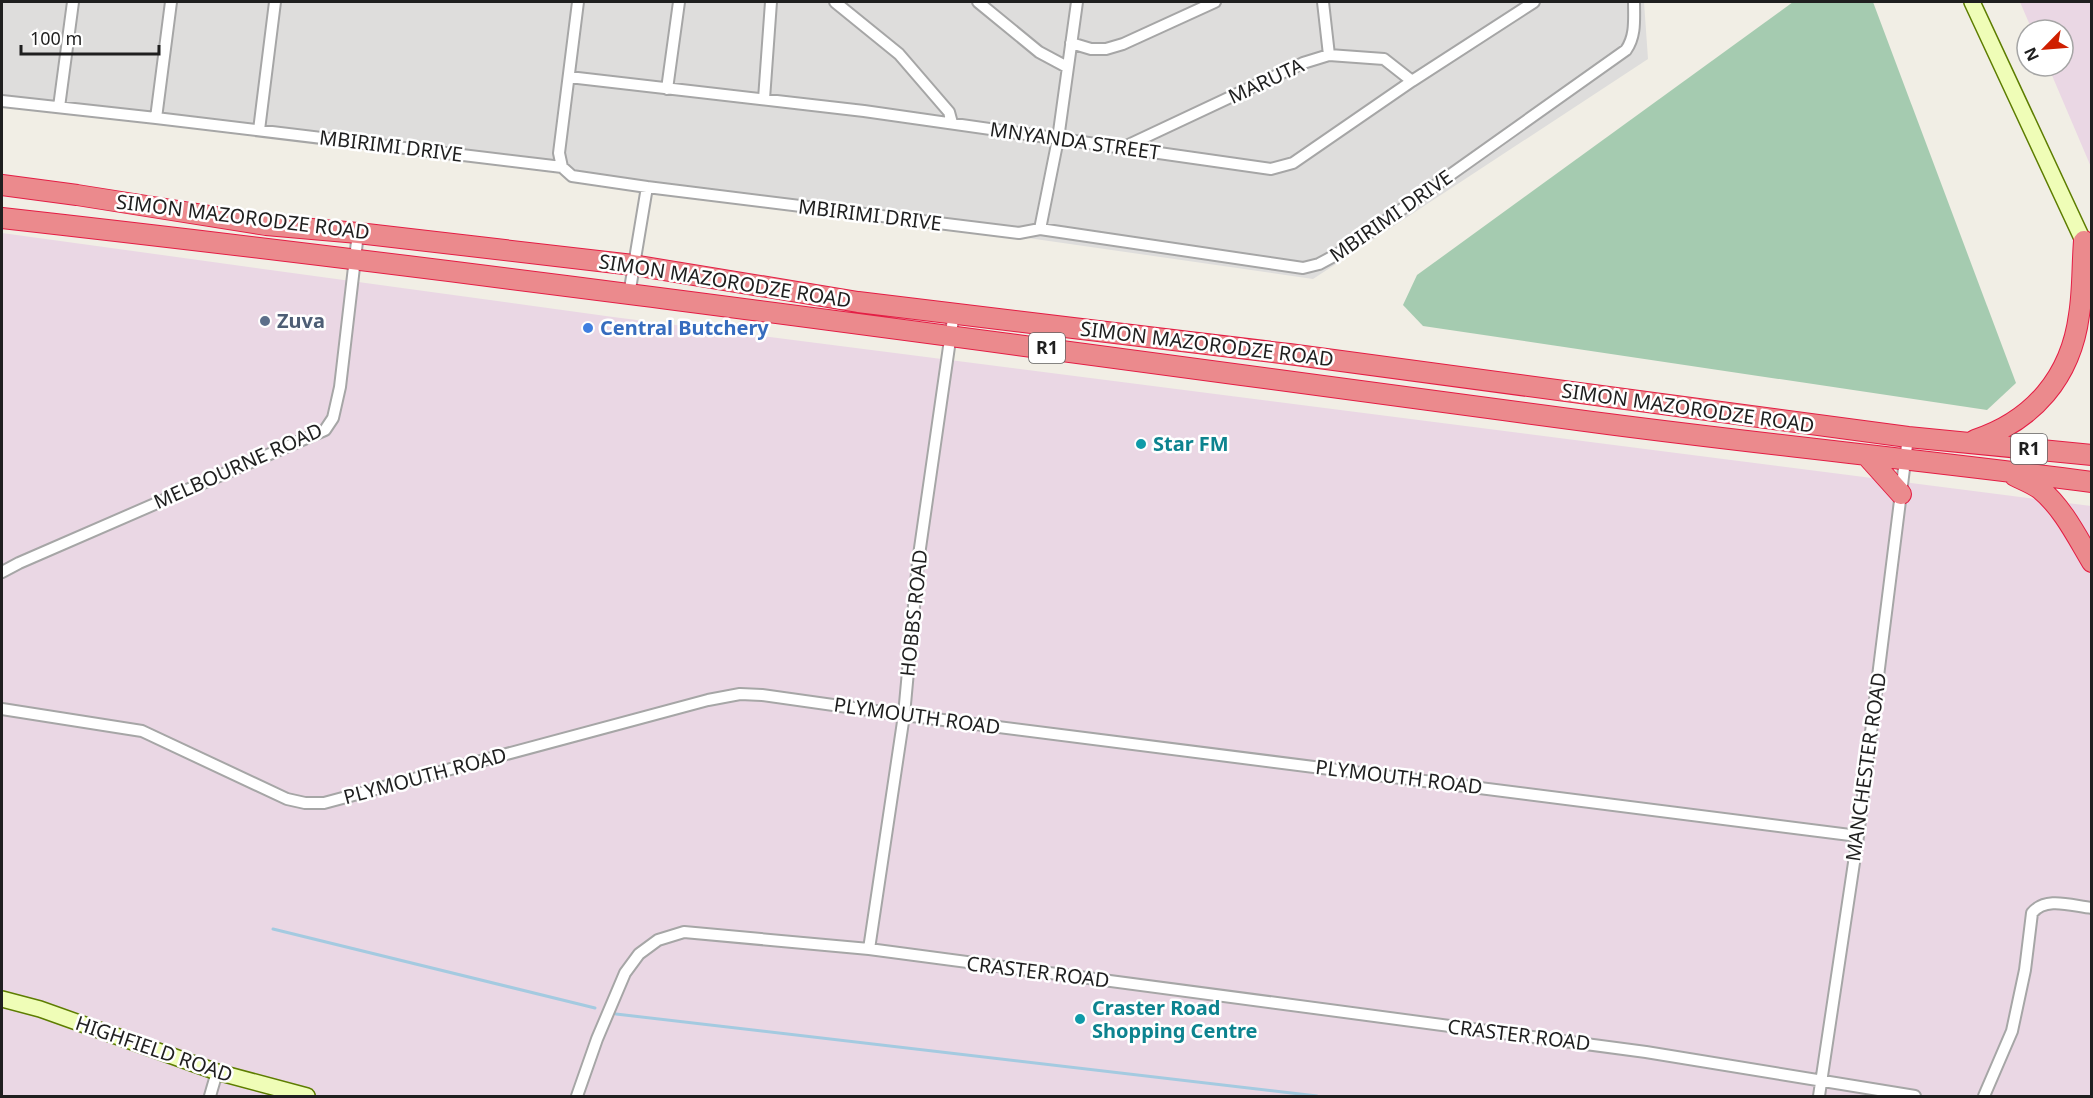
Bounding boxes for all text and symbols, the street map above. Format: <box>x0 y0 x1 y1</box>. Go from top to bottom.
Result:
scale bar <box>21 18 159 56</box>
north arrow <box>2015 18 2075 78</box>
text: 100 m <box>30 26 82 50</box>
text: N <box>2019 44 2044 65</box>
street label: MARUTA <box>1224 51 1308 110</box>
street label: MNYANDA STREET <box>988 115 1162 166</box>
street label: MBIRIMI DRIVE <box>318 123 464 168</box>
street label: MBIRIMI DRIVE <box>1324 163 1458 268</box>
street label: SIMON MAZORODZE ROAD <box>115 188 371 245</box>
street label: MBIRIMI DRIVE <box>797 192 943 237</box>
street label: SIMON MAZORODZE ROAD <box>597 247 853 314</box>
place label: Zuva <box>277 307 325 334</box>
marker: Zuva <box>258 314 272 328</box>
place label: Central Butchery <box>600 314 769 341</box>
street label: SIMON MAZORODZE ROAD <box>1079 315 1335 372</box>
marker: Central Butchery <box>581 321 595 335</box>
road number: R1 <box>1029 333 1065 363</box>
street label: SIMON MAZORODZE ROAD <box>1560 376 1816 439</box>
street label: MELBOURNE ROAD <box>149 416 326 515</box>
place label: Star FM <box>1153 430 1229 457</box>
road number: R1 <box>2011 434 2047 464</box>
marker: Star FM <box>1134 437 1148 451</box>
street label: HOBBS ROAD <box>893 548 934 678</box>
street label: MANCHESTER ROAD <box>1839 671 1892 863</box>
street label: PLYMOUTH ROAD <box>832 690 1002 741</box>
street label: PLYMOUTH ROAD <box>340 741 509 810</box>
street label: PLYMOUTH ROAD <box>1314 753 1484 800</box>
street label: CRASTER ROAD <box>965 949 1111 994</box>
place label: Craster Road Shopping Centre <box>1092 994 1258 1044</box>
street label: HIGHFIELD ROAD <box>72 1009 236 1088</box>
marker: Craster Road Shopping Centre <box>1073 1012 1087 1026</box>
street label: CRASTER ROAD <box>1446 1012 1592 1057</box>

